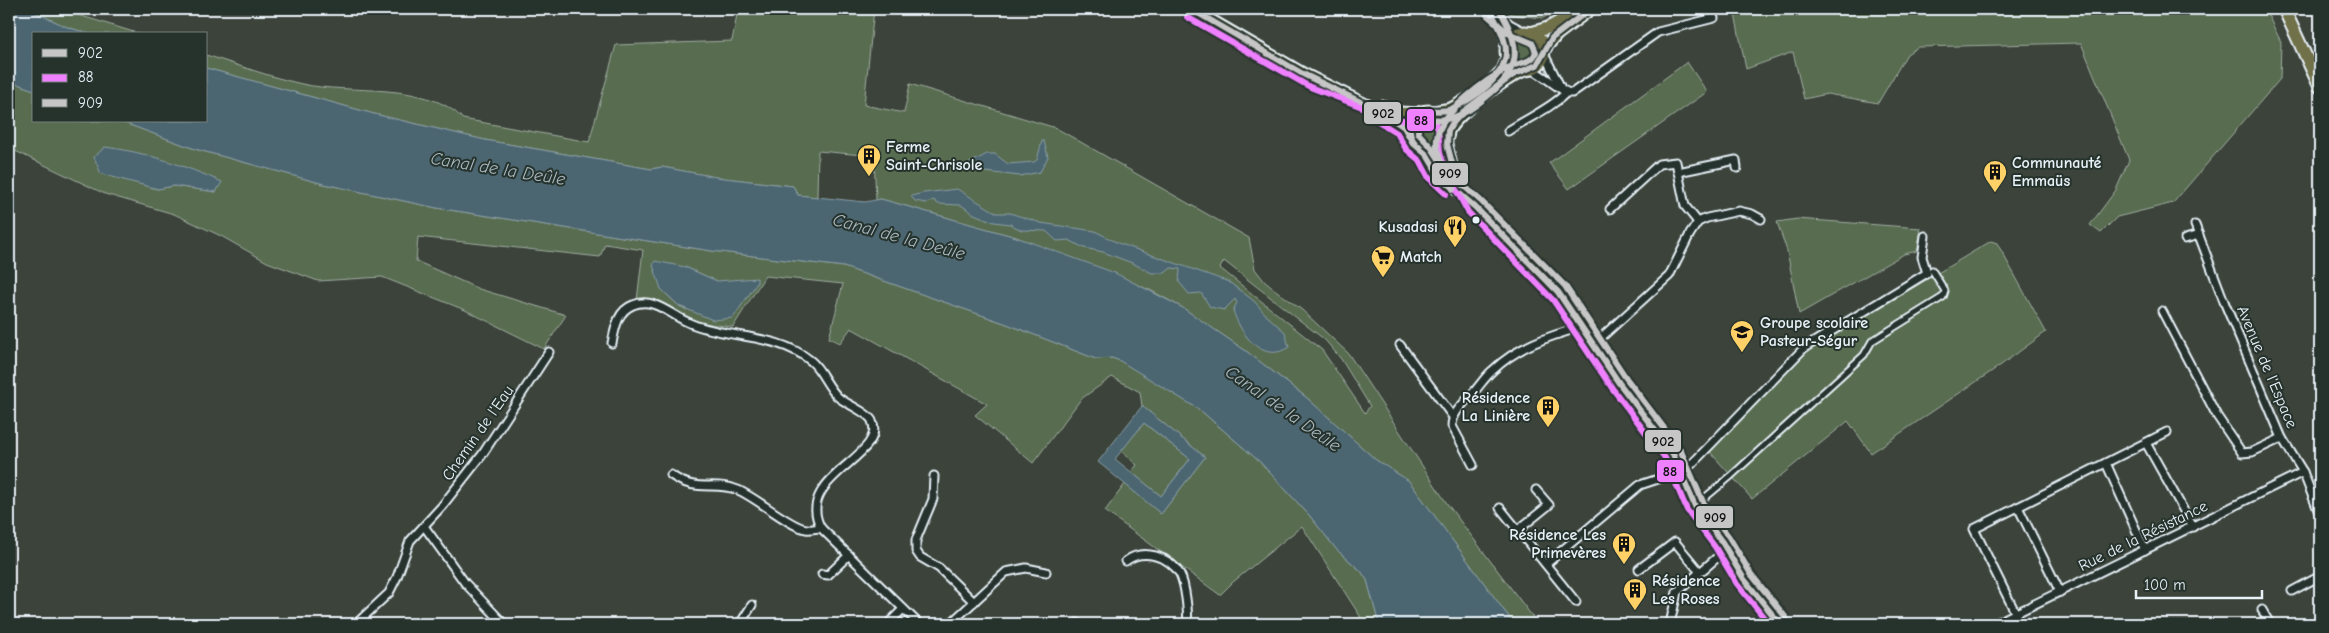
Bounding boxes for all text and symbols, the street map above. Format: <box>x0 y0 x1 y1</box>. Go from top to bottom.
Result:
legend <box>32 32 208 122</box>
text: 902 <box>78 44 103 62</box>
text: 88 <box>78 68 93 86</box>
text: 909 <box>78 94 103 112</box>
line badge: 902 <box>1363 101 1402 125</box>
text: 902 <box>1372 105 1394 122</box>
line badge: 88 <box>1406 108 1435 132</box>
text: 88 <box>1414 112 1428 129</box>
place label: Ferme Saint-Chrisole <box>886 138 982 174</box>
building icon: Ferme Saint-Chrisole <box>856 143 882 177</box>
water label: Canal de la Deûle <box>429 148 567 190</box>
place label: Communauté Emmaüs <box>2012 154 2102 190</box>
building icon: Communauté Emmaüs <box>1982 159 2008 193</box>
line badge: 909 <box>1431 162 1469 186</box>
text: 909 <box>1439 165 1461 182</box>
water label: Canal de la Deûle <box>831 209 967 265</box>
restaurant icon: Kusadasi <box>1442 214 1468 248</box>
unlabelled marker <box>1471 215 1481 225</box>
place label: Kusadasi <box>1379 218 1438 236</box>
supermarket icon: Match <box>1370 244 1396 278</box>
place label: Match <box>1400 248 1442 266</box>
street label: Avenue de l'Espace <box>2233 303 2301 431</box>
place label: Groupe scolaire Pasteur-Ségur <box>1760 314 1868 350</box>
school or university icon: Groupe scolaire Pasteur-Ségur <box>1729 319 1755 353</box>
water label: Canal de la Deûle <box>1221 361 1345 457</box>
street label: Chemin de l'Eau <box>438 382 518 484</box>
place label: Résidence La Linière <box>1462 389 1530 425</box>
building icon: Résidence La Linière <box>1535 394 1561 428</box>
line badge: 902 <box>1644 429 1682 453</box>
text: 902 <box>1652 433 1674 450</box>
line badge: 88 <box>1656 459 1685 483</box>
text: 88 <box>1663 463 1677 480</box>
street label: Rue de la Résistance <box>2076 497 2210 575</box>
line badge: 909 <box>1695 505 1734 529</box>
text: 909 <box>1704 509 1726 526</box>
place label: Résidence Les Primevères <box>1509 526 1606 562</box>
building icon: Résidence Les Primevères <box>1611 531 1637 565</box>
scale bar <box>2136 568 2263 600</box>
place label: Résidence Les Roses <box>1652 572 1720 608</box>
text: 100 m <box>2144 576 2186 594</box>
building icon: Résidence Les Roses <box>1622 577 1648 611</box>

